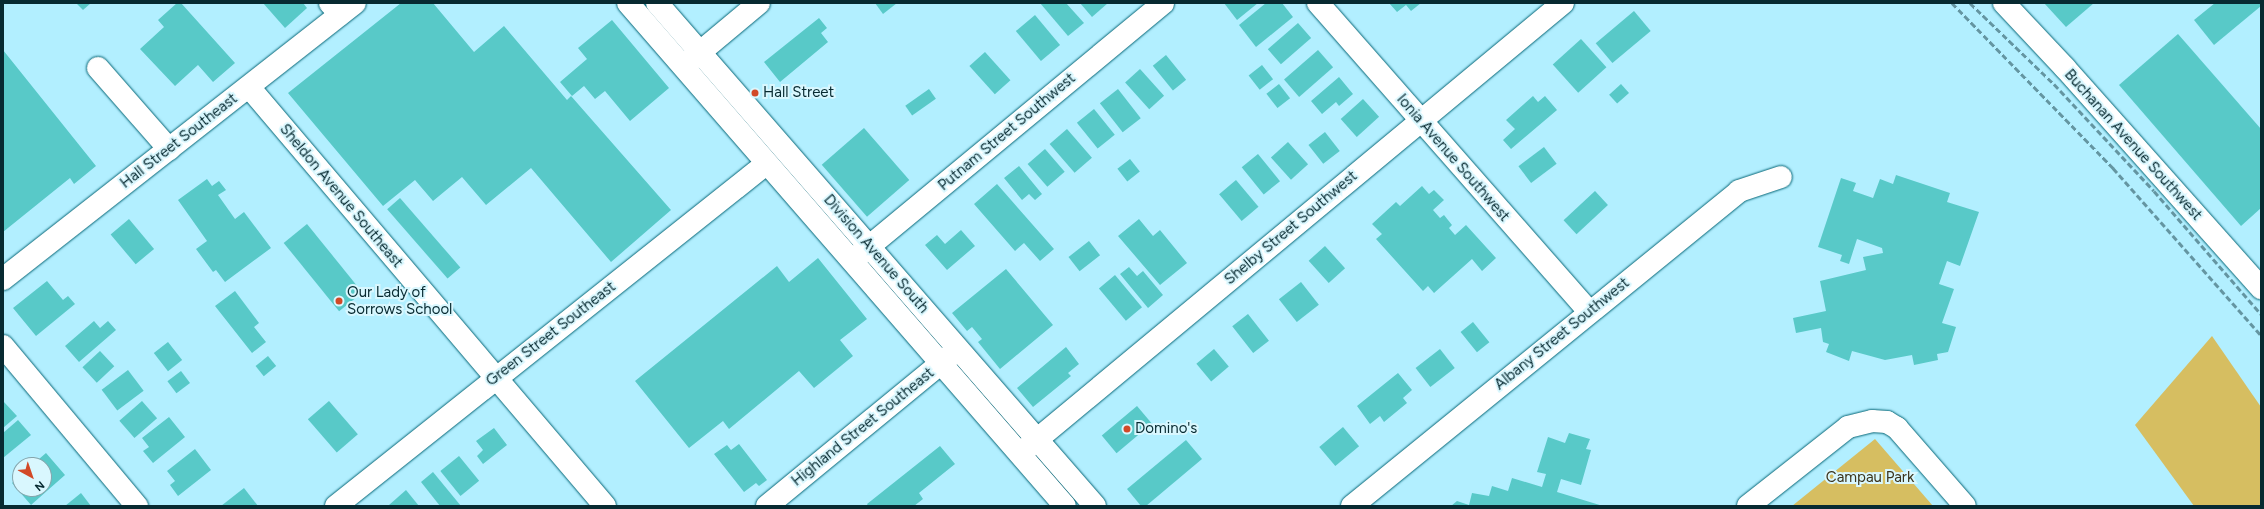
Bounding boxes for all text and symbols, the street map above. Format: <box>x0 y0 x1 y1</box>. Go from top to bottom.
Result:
street label: Buchanan Avenue Southwest <box>2060 66 2206 224</box>
street label: Putnam Street Southwest <box>935 69 1079 195</box>
place label: Hall Street <box>763 84 834 102</box>
marker: Hall Street <box>750 88 760 98</box>
street label: Hall Street Southeast <box>117 90 241 192</box>
street label: Ionia Avenue Southwest <box>1393 91 1513 225</box>
street label: Sheldon Avenue Southeast <box>276 121 406 271</box>
street label: Shelby Street Southwest <box>1221 167 1361 289</box>
street label: Division Avenue South <box>820 191 932 317</box>
street label: Albany Street Southwest <box>1491 274 1633 394</box>
street label: Green Street Southeast <box>483 278 619 390</box>
place label: Our Lady of Sorrows School <box>347 283 452 318</box>
marker: Our Lady of Sorrows School <box>334 296 344 306</box>
street label: Highland Street Southeast <box>788 364 938 490</box>
place label: Domino's <box>1135 420 1197 438</box>
marker: Domino's <box>1122 424 1132 434</box>
north arrow <box>12 457 52 497</box>
park label: Campau Park <box>1826 469 1914 487</box>
text: N <box>32 478 47 494</box>

